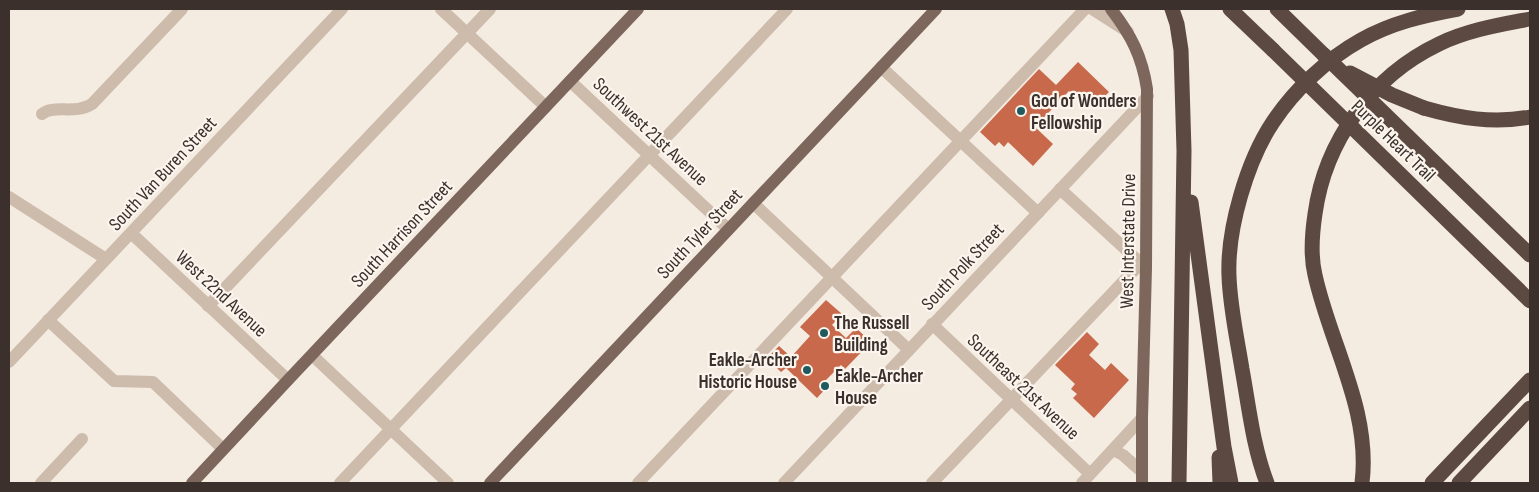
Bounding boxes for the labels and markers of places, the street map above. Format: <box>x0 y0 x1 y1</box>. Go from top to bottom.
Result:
place label: God of Wonders Fellowship <box>1031 90 1137 135</box>
marker: God of Wonders Fellowship <box>1015 105 1027 117</box>
place label: The Russell Building <box>834 312 909 357</box>
marker: The Russell Building <box>818 327 830 339</box>
place label: Eakle-Archer Historic House <box>698 349 797 394</box>
marker: Eakle-Archer Historic House <box>801 364 813 376</box>
place label: Eakle-Archer House <box>835 365 923 410</box>
marker: Eakle-Archer House <box>819 380 831 392</box>

